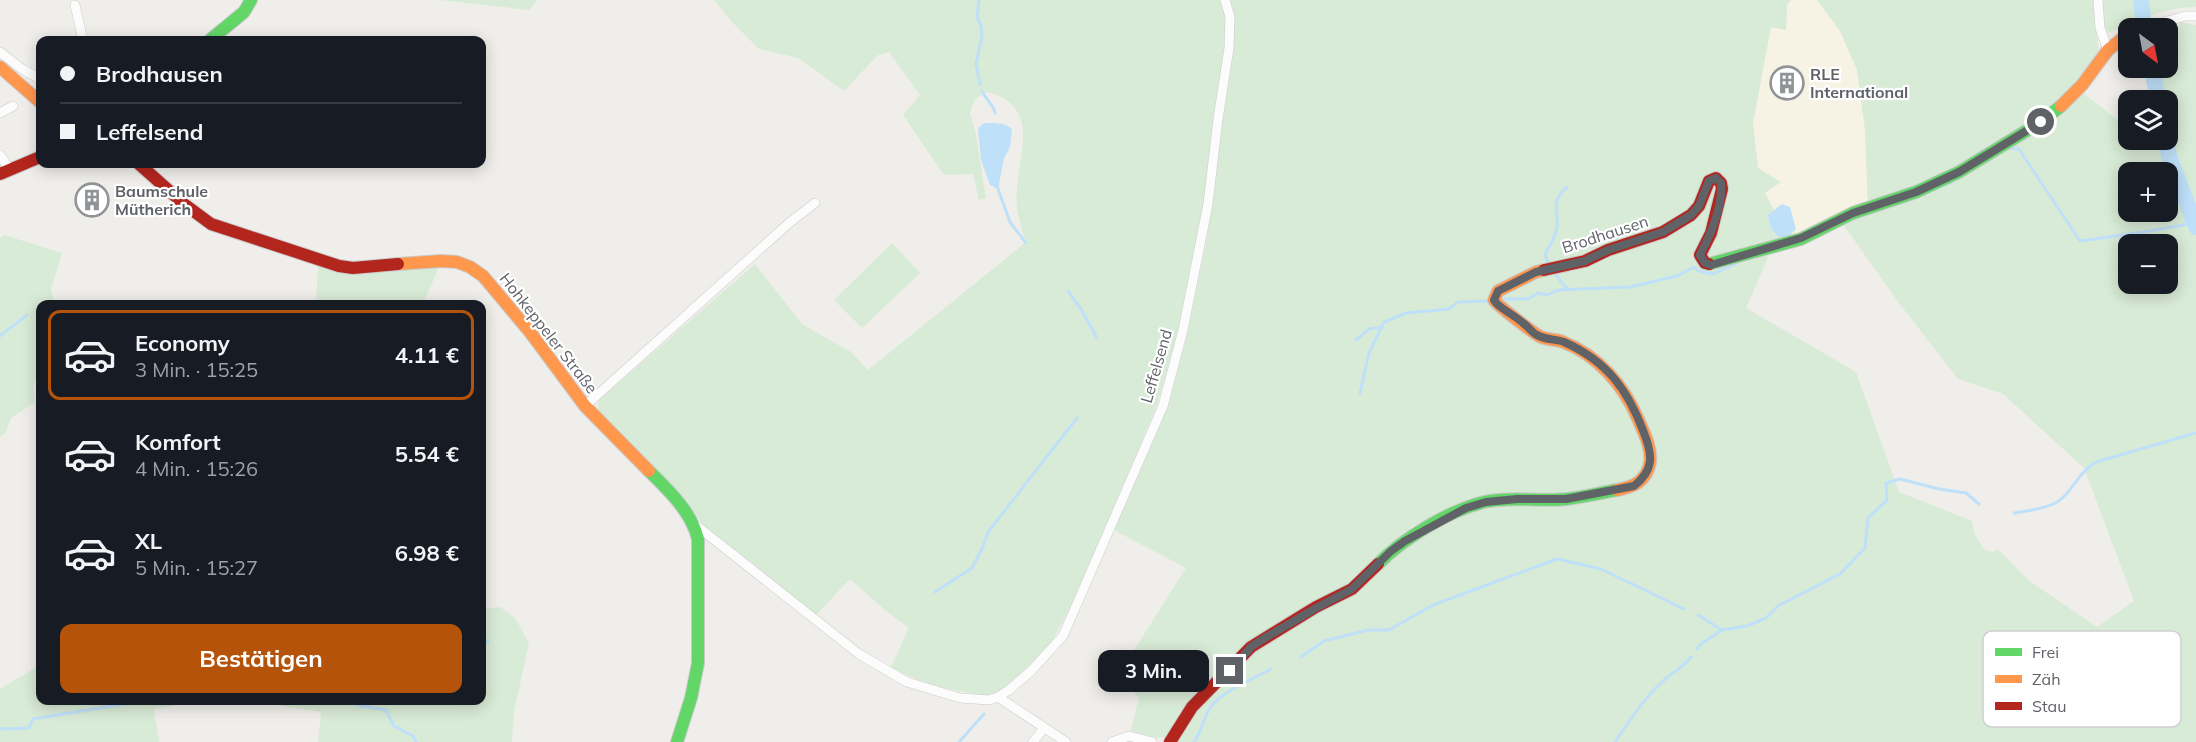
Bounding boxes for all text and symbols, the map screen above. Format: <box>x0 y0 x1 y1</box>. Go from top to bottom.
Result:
north arrow <box>2118 18 2178 78</box>
map controls <box>2118 18 2178 294</box>
text: Brodhausen <box>96 60 223 88</box>
place label: RLE International <box>1810 64 1908 102</box>
building icon: RLE International <box>1769 65 1805 101</box>
button: layers <box>2118 90 2178 150</box>
route start <box>2027 108 2054 135</box>
text: Leffelsend <box>96 118 203 146</box>
button: + <box>2118 162 2178 222</box>
place label: Baumschule Mütherich <box>115 181 208 219</box>
building icon: Baumschule Mütherich <box>74 182 110 218</box>
street label: Brodhausen <box>1559 211 1651 257</box>
button: − <box>2118 234 2178 294</box>
street label: Hohkeppeler Straße <box>496 269 602 397</box>
street label: Leffelsend <box>1136 327 1176 405</box>
icon: car <box>63 328 117 382</box>
text: Economy <box>135 329 230 357</box>
text: 4.11 € <box>395 341 459 369</box>
text: 3 Min. · 15:25 <box>135 357 258 382</box>
icon: car <box>63 427 117 481</box>
text: Komfort <box>135 428 221 456</box>
text: 5.54 € <box>395 440 459 468</box>
text: 4 Min. · 15:26 <box>135 456 258 481</box>
icon: car <box>63 526 117 580</box>
text: XL <box>135 527 162 555</box>
text: 6.98 € <box>395 539 459 567</box>
text: 5 Min. · 15:27 <box>135 555 258 580</box>
button: Bestätigen <box>60 624 462 693</box>
legend <box>1983 631 2181 727</box>
text: Frei <box>2032 642 2059 662</box>
callout: 3 Min. <box>1098 650 1209 692</box>
route end <box>1216 657 1243 684</box>
text: 3 Min. <box>1125 658 1182 683</box>
text: Zäh <box>2032 669 2061 689</box>
text: Stau <box>2032 696 2066 716</box>

